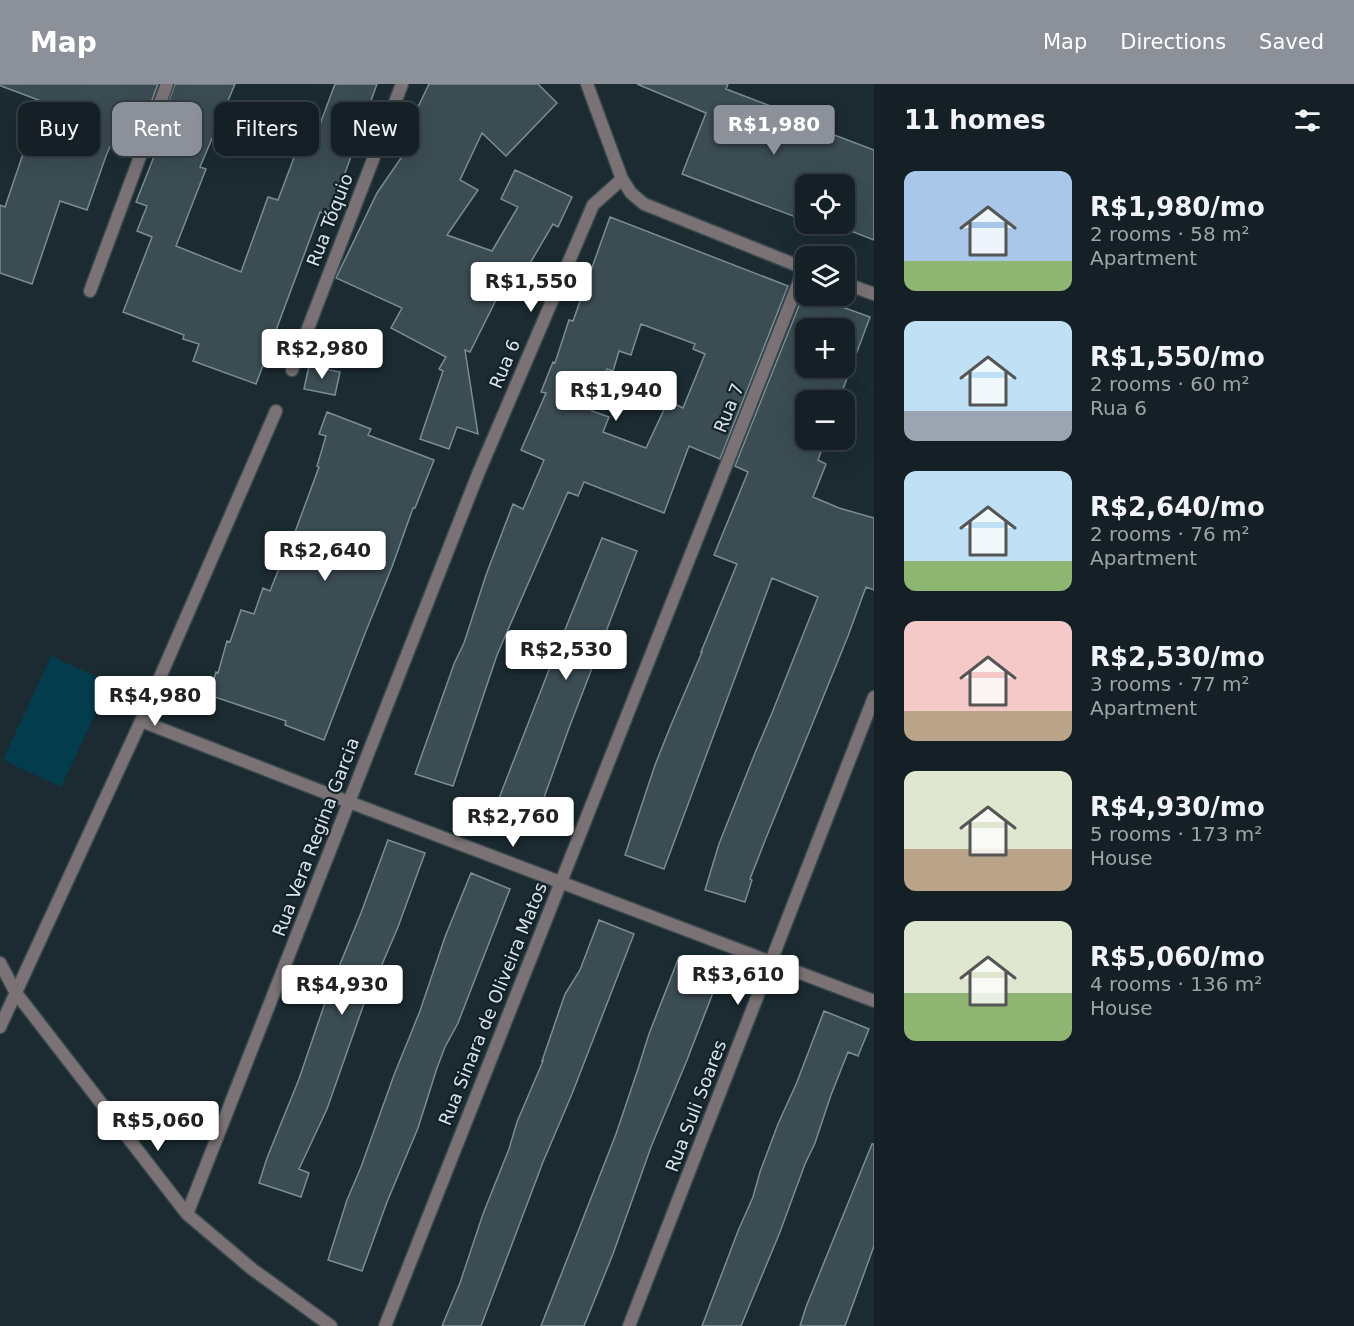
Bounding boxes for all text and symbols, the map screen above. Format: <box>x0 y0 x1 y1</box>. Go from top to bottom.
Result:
text: Map <box>30 26 97 59</box>
text: Map <box>1043 30 1087 54</box>
text: Directions <box>1120 30 1226 54</box>
text: Saved <box>1259 30 1324 54</box>
chip: Buy <box>18 102 100 156</box>
chip: Rent <box>112 102 202 156</box>
chip: Filters <box>214 102 319 156</box>
chip: New <box>331 102 419 156</box>
icon: filters <box>1291 104 1324 137</box>
pin: R$1,980 <box>719 105 829 156</box>
text: 11 homes <box>904 105 1046 135</box>
text: R$1,980 <box>728 112 820 136</box>
street label: Rua Tóquio <box>302 170 357 269</box>
map controls <box>795 174 855 450</box>
button: locate <box>795 174 855 234</box>
text: R$1,980/mo <box>1090 192 1265 222</box>
icon: home <box>952 195 1024 267</box>
text: 2 rooms · 58 m² <box>1090 222 1250 246</box>
button: layers <box>795 246 855 306</box>
text: Apartment <box>1090 246 1197 270</box>
pin: R$1,550 <box>476 262 586 313</box>
text: R$1,550 <box>485 269 577 293</box>
button: + <box>795 318 855 378</box>
pin: R$2,980 <box>267 329 377 380</box>
text: R$2,980 <box>276 336 368 360</box>
street label: Rua 6 <box>485 336 524 392</box>
text: R$1,550/mo <box>1090 342 1265 372</box>
icon: home <box>952 345 1024 417</box>
pin: R$1,940 <box>561 371 671 422</box>
text: 2 rooms · 60 m² <box>1090 372 1250 396</box>
text: R$1,940 <box>570 378 662 402</box>
street label: Rua 7 <box>709 380 748 436</box>
button: − <box>795 390 855 450</box>
text: Rua 6 <box>1090 396 1147 420</box>
text: R$2,640/mo <box>1090 492 1265 522</box>
icon: home <box>952 495 1024 567</box>
text: 2 rooms · 76 m² <box>1090 522 1250 546</box>
pin: R$2,640 <box>270 531 380 582</box>
text: R$2,640 <box>279 538 371 562</box>
text: Apartment <box>1090 546 1197 570</box>
pin: R$2,530 <box>511 630 621 681</box>
text: R$2,530 <box>520 637 612 661</box>
text: R$2,530/mo <box>1090 642 1265 672</box>
icon: home <box>952 645 1024 717</box>
text: 3 rooms · 77 m² <box>1090 672 1250 696</box>
pin: R$4,980 <box>100 676 210 727</box>
text: R$4,980 <box>109 683 201 707</box>
text: Apartment <box>1090 696 1197 720</box>
street label: Rua Vera Regina Garcia <box>268 734 363 939</box>
text: R$4,930/mo <box>1090 792 1265 822</box>
icon: home <box>952 795 1024 867</box>
pin: R$2,760 <box>458 797 568 848</box>
text: R$2,760 <box>467 804 559 828</box>
text: 5 rooms · 173 m² <box>1090 822 1262 846</box>
text: House <box>1090 846 1153 870</box>
street label: Rua Sinara de Oliveira Matos <box>434 879 551 1128</box>
text: R$5,060/mo <box>1090 942 1265 972</box>
icon: home <box>952 945 1024 1017</box>
pin: R$3,610 <box>683 955 793 1006</box>
text: R$3,610 <box>692 962 784 986</box>
pin: R$4,930 <box>287 965 397 1016</box>
text: R$4,930 <box>296 972 388 996</box>
text: 4 rooms · 136 m² <box>1090 972 1262 996</box>
text: House <box>1090 996 1153 1020</box>
street label: Rua Suli Soares <box>661 1037 730 1175</box>
pin: R$5,060 <box>103 1101 213 1152</box>
text: R$5,060 <box>112 1108 204 1132</box>

